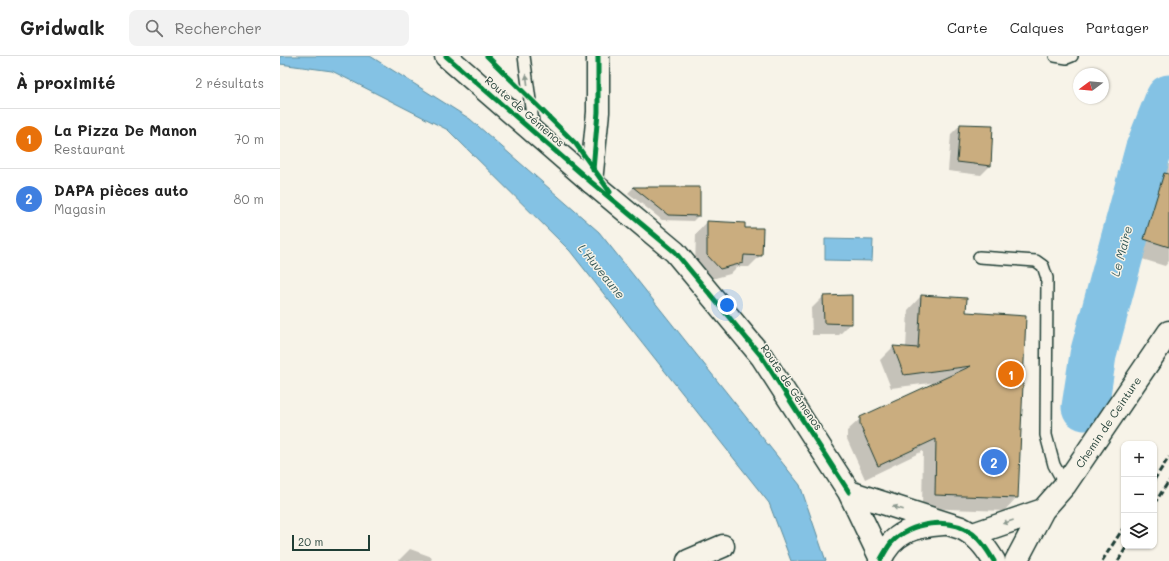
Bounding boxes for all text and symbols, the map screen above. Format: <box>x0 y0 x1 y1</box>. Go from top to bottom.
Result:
search box <box>129 10 409 46</box>
text: Gridwalk <box>20 15 105 40</box>
icon: search <box>143 17 165 39</box>
text: Rechercher <box>175 18 262 38</box>
text: Carte <box>947 18 988 37</box>
text: Calques <box>1010 18 1064 37</box>
text: Partager <box>1086 18 1149 37</box>
north arrow <box>1073 68 1109 104</box>
text: À proximité <box>16 71 115 93</box>
street label: Route de Gémenos <box>482 72 568 150</box>
text: 2 résultats <box>195 74 264 91</box>
one-way arrow <box>524 74 531 86</box>
text: La Pizza De Manon <box>54 120 197 140</box>
text: 1 <box>26 130 32 147</box>
text: 70 m <box>234 130 264 147</box>
text: Restaurant <box>54 140 125 157</box>
text: DAPA pièces auto <box>54 180 188 200</box>
text: 2 <box>25 190 33 207</box>
text: 80 m <box>234 190 264 207</box>
text: Magasin <box>54 200 106 217</box>
water label: Le Maïre <box>1107 224 1135 278</box>
water label: L'Huveaune <box>575 240 629 302</box>
your location <box>717 295 737 315</box>
street label: Route de Gémenos <box>758 341 826 433</box>
pin: 1 <box>998 359 1024 389</box>
street label: Chemin de Ceinture <box>1072 373 1144 471</box>
map controls <box>1121 441 1157 549</box>
button: + <box>1121 441 1157 477</box>
pin: 2 <box>981 447 1007 477</box>
button: − <box>1121 477 1157 513</box>
one-way arrow <box>892 504 904 510</box>
button: layers <box>1121 513 1157 549</box>
one-way arrow <box>1001 519 1013 525</box>
scale bar <box>292 533 370 552</box>
text: 20 m <box>298 534 323 549</box>

